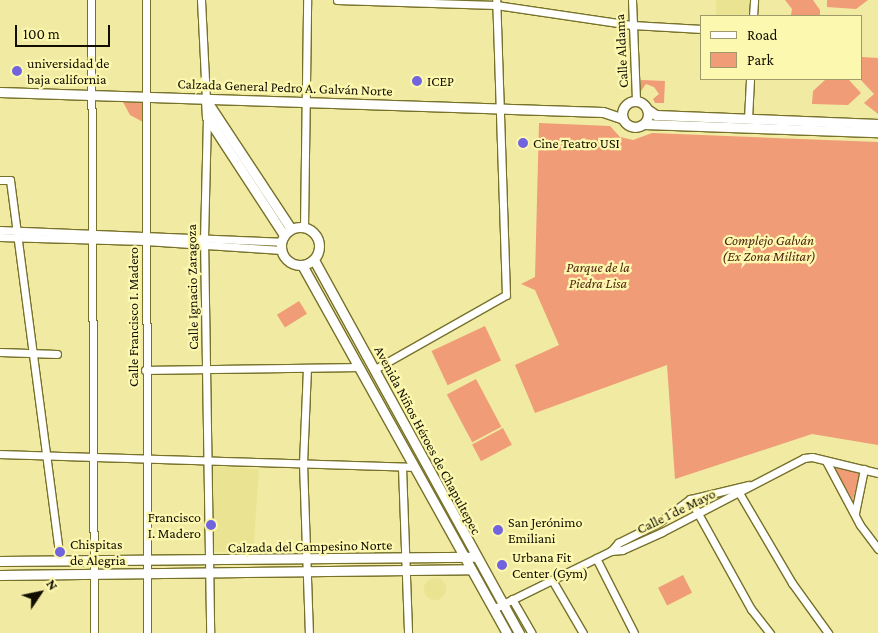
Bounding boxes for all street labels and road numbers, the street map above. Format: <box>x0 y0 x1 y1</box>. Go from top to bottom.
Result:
street label: Calle Aldama <box>611 14 631 88</box>
street label: Calzada General Pedro A. Galván Norte <box>177 75 393 99</box>
street label: Calle Ignacio Zaragoza <box>183 224 201 350</box>
street label: Calle Francisco I. Madero <box>125 247 141 387</box>
street label: Avenida Niños Héroes de Chapultepec <box>371 343 485 537</box>
street label: Calle 1 de Mayo <box>634 485 718 537</box>
street label: Calzada del Campesino Norte <box>228 536 392 556</box>

